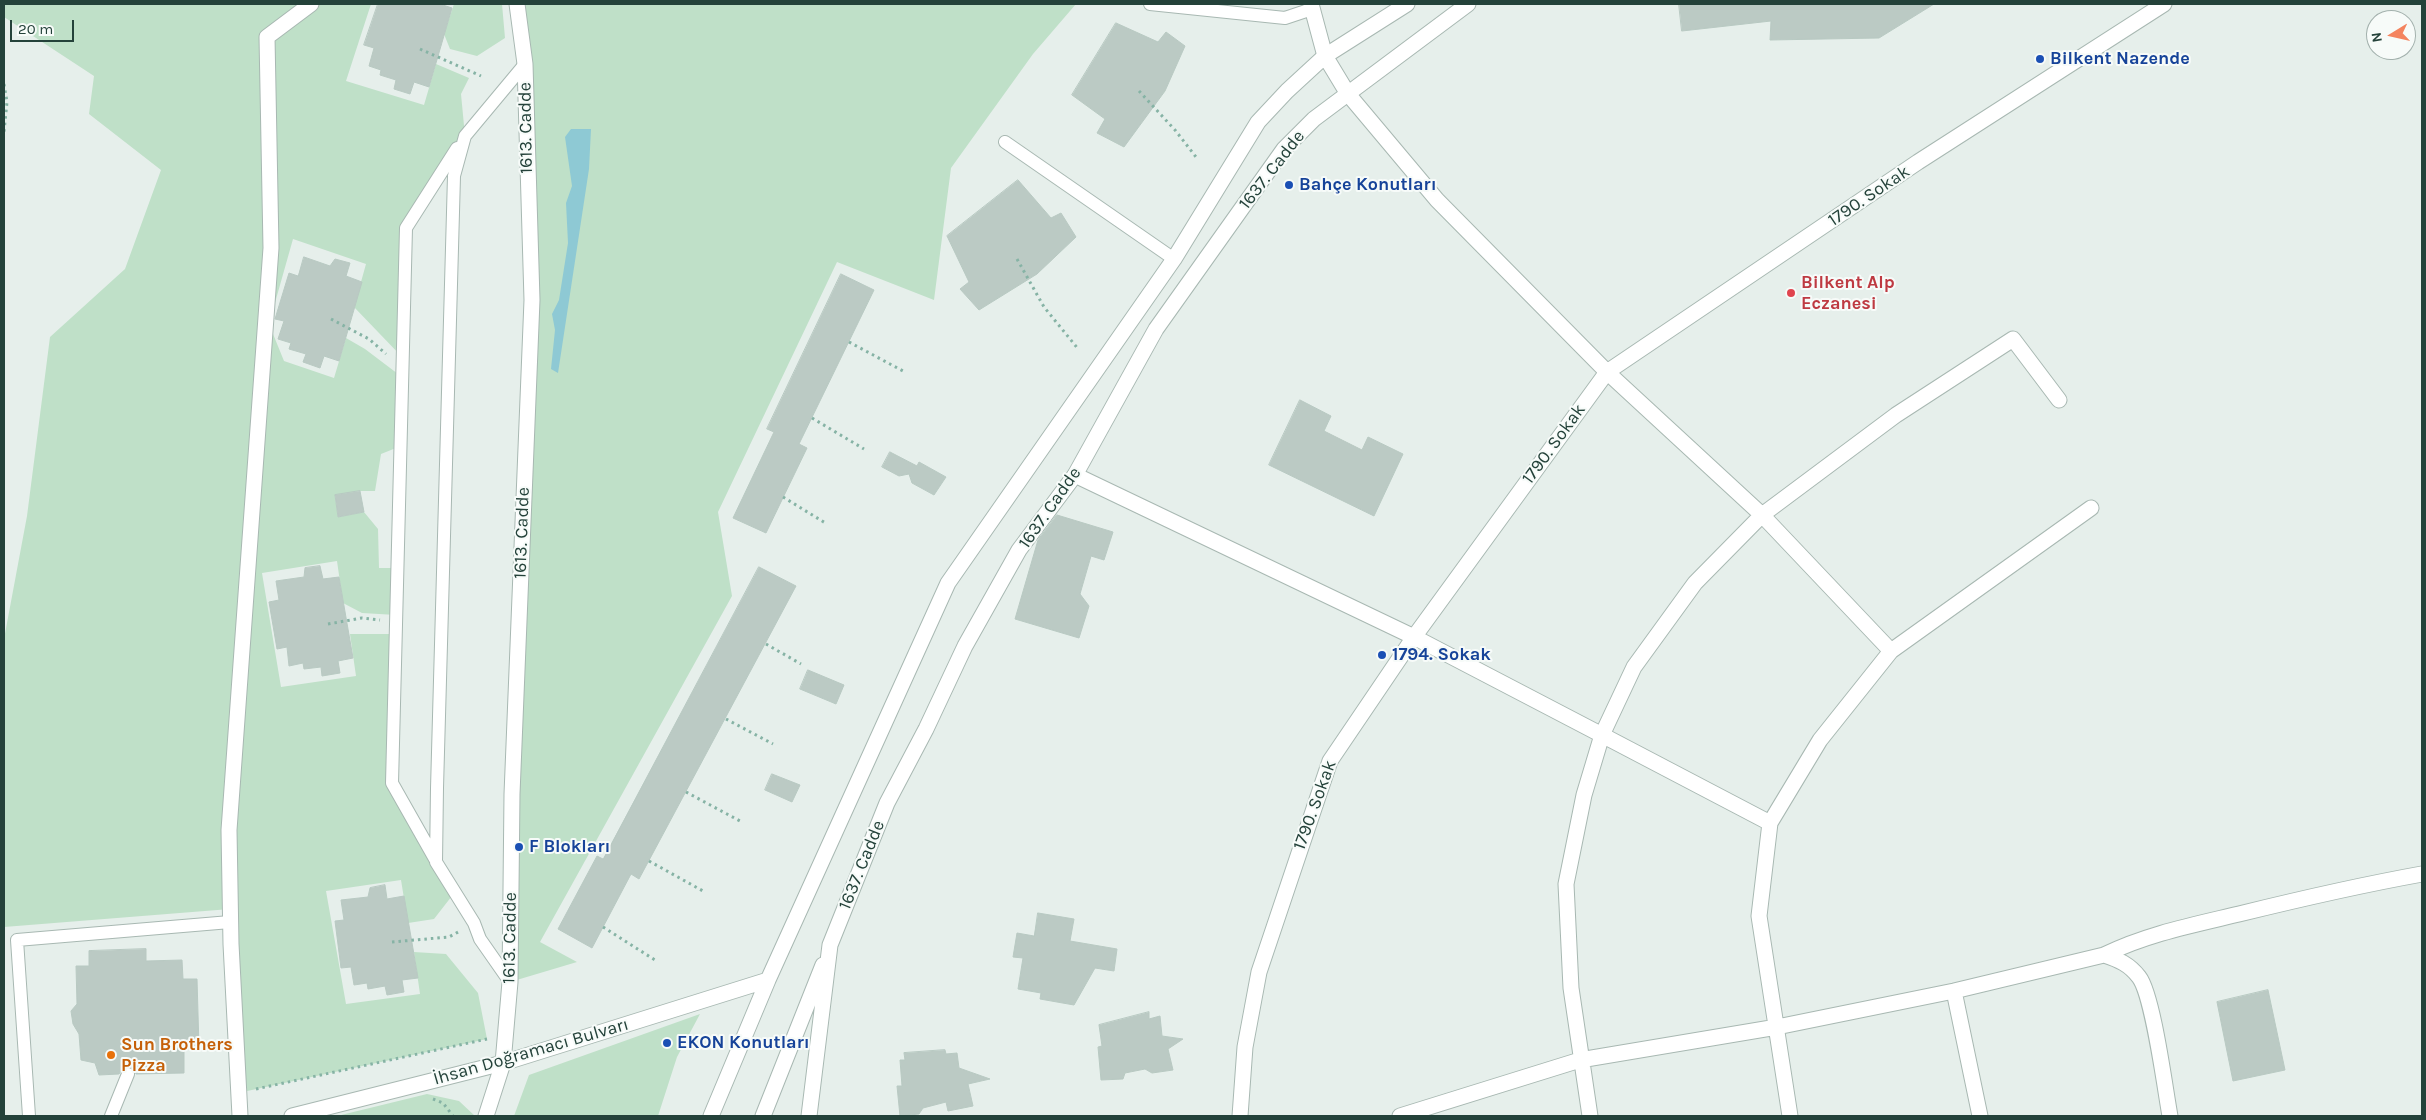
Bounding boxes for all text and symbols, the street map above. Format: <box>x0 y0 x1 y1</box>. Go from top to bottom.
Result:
scale bar <box>12 10 76 42</box>
north arrow <box>2366 10 2416 60</box>
text: 20 m <box>18 20 53 38</box>
text: N <box>2367 31 2386 44</box>
place label: Bilkent Nazende <box>2050 48 2190 70</box>
marker: Bilkent Nazende <box>2034 53 2046 65</box>
street label: 1613. Cadde <box>514 82 538 174</box>
street label: 1637. Cadde <box>1234 126 1310 214</box>
street label: 1790. Sokak <box>1824 161 1914 231</box>
place label: Bahçe Konutları <box>1299 174 1437 196</box>
marker: Bahçe Konutları <box>1283 179 1295 191</box>
place label: Bilkent Alp Eczanesi <box>1801 272 1895 314</box>
marker: Bilkent Alp Eczanesi <box>1785 287 1797 299</box>
street label: 1790. Sokak <box>1518 400 1590 488</box>
street label: 1637. Cadde <box>1014 463 1086 553</box>
street label: 1613. Cadde <box>510 487 534 579</box>
place label: 1794. Sokak <box>1392 644 1491 666</box>
marker: 1794. Sokak <box>1376 649 1388 661</box>
street label: 1790. Sokak <box>1289 757 1341 853</box>
street label: 1637. Cadde <box>834 817 890 913</box>
place label: F Blokları <box>529 836 610 858</box>
marker: F Blokları <box>513 841 525 853</box>
street label: 1613. Cadde <box>498 892 522 984</box>
street label: İhsan Doğramacı Bulvarı <box>431 1014 631 1090</box>
place label: EKON Konutları <box>677 1032 810 1054</box>
place label: Sun Brothers Pizza <box>121 1034 233 1076</box>
marker: EKON Konutları <box>661 1037 673 1049</box>
marker: Sun Brothers Pizza <box>105 1049 117 1061</box>

